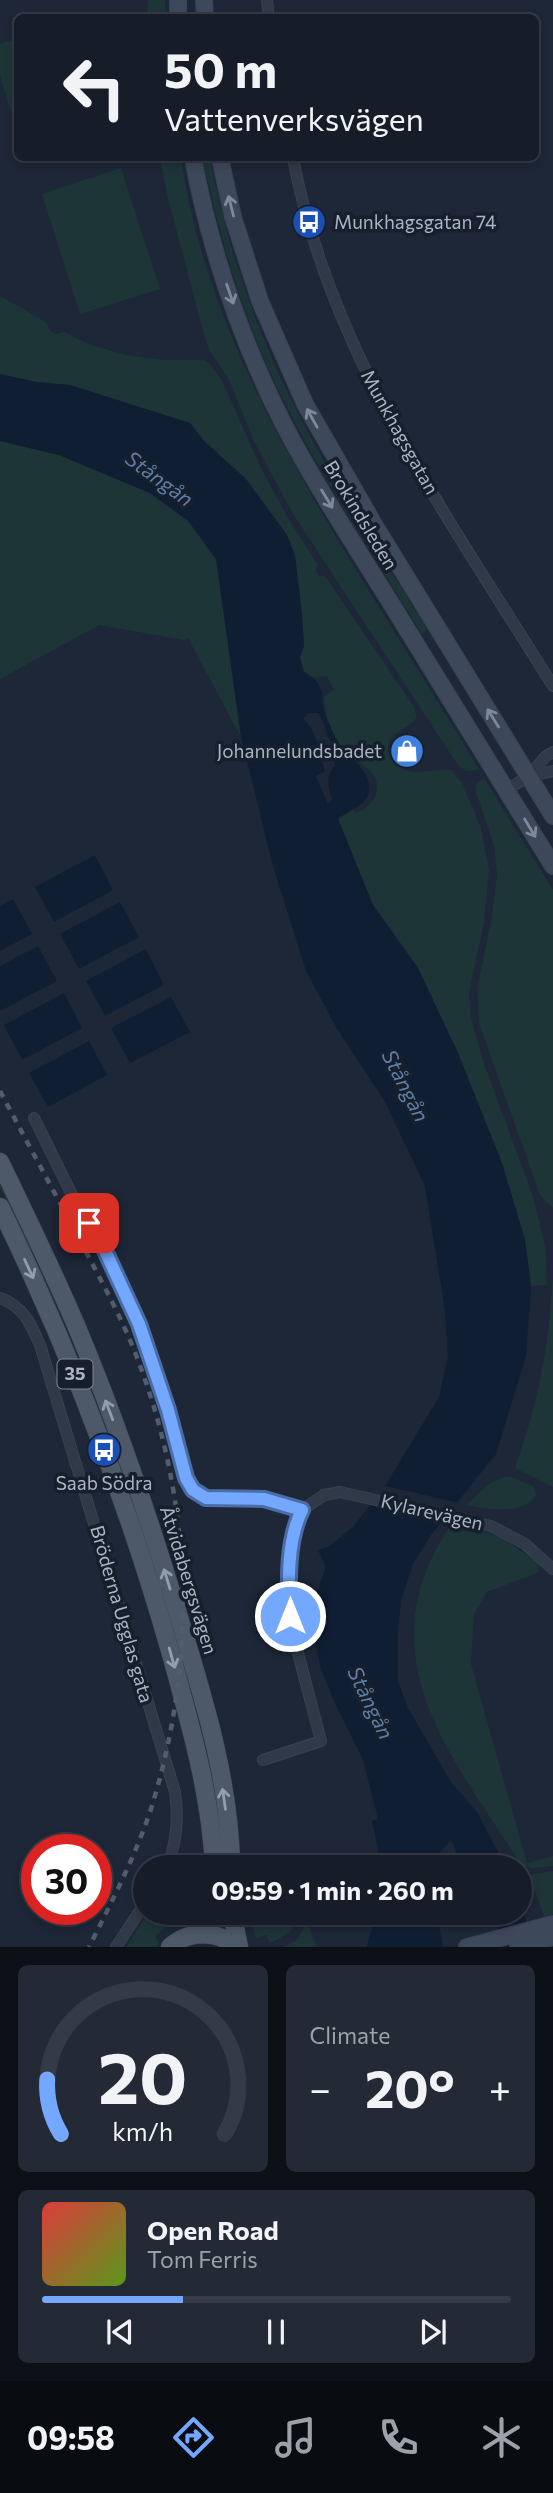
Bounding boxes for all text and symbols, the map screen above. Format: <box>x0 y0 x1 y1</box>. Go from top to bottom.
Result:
text: 50 m <box>164 38 277 98</box>
icon: left <box>49 42 140 133</box>
text: Vattenverksvägen <box>164 98 424 138</box>
one-way arrow <box>224 195 237 218</box>
bus stop icon: Munkhagsgatan 74 <box>290 203 328 241</box>
place label: Munkhagsgatan 74 <box>334 210 496 233</box>
one-way arrow <box>225 283 237 305</box>
street label: Munkhagsgatan <box>357 366 444 498</box>
one-way arrow <box>305 409 319 429</box>
water label: Stångån <box>121 445 199 511</box>
street label: Brokindsleden <box>320 456 403 574</box>
one-way arrow <box>321 489 335 509</box>
one-way arrow <box>486 708 500 728</box>
shop icon: Johannelundsbadet <box>388 732 426 770</box>
place label: Johannelundsbadet <box>217 739 382 762</box>
one-way arrow <box>523 817 537 837</box>
water label: Stångån <box>378 1045 435 1126</box>
pin <box>59 1193 119 1253</box>
icon: arrive <box>70 1204 108 1242</box>
one-way arrow <box>24 1258 37 1279</box>
road number: 35 <box>57 1359 92 1388</box>
one-way arrow <box>102 1399 115 1421</box>
bus stop icon: Saab Södra <box>85 1431 123 1469</box>
place label: Saab Södra <box>56 1471 152 1494</box>
street label: Kylarevägen <box>379 1489 485 1534</box>
street label: Åtvidabergsvägen <box>156 1503 224 1657</box>
street label: Bröderna Ugglas gata <box>86 1523 159 1705</box>
one-way arrow <box>160 1569 173 1591</box>
position arrow <box>253 1579 327 1653</box>
one-way arrow <box>166 1647 179 1669</box>
water label: Stångån <box>343 1662 400 1743</box>
one-way arrow <box>218 1789 231 1811</box>
speed limit sign: 30 <box>21 1834 112 1925</box>
text: 09:59 · 1 min · 260 m <box>211 1874 454 1905</box>
text: Climate <box>310 2021 391 2049</box>
text: 20 <box>98 2031 187 2120</box>
text: 20° <box>365 2055 455 2119</box>
text: − <box>310 2064 331 2111</box>
text: + <box>489 2064 511 2111</box>
text: km/h <box>112 2116 173 2146</box>
text: Open Road <box>147 2214 279 2245</box>
text: Tom Ferris <box>147 2245 258 2273</box>
icon: previous <box>101 2313 139 2351</box>
icon: pause <box>257 2313 295 2351</box>
icon: next <box>414 2313 452 2351</box>
icon: directions <box>169 2413 218 2462</box>
icon: music <box>271 2413 320 2462</box>
icon: phone <box>374 2413 423 2462</box>
icon: climate <box>477 2413 526 2462</box>
text: 09:58 <box>27 2417 115 2457</box>

